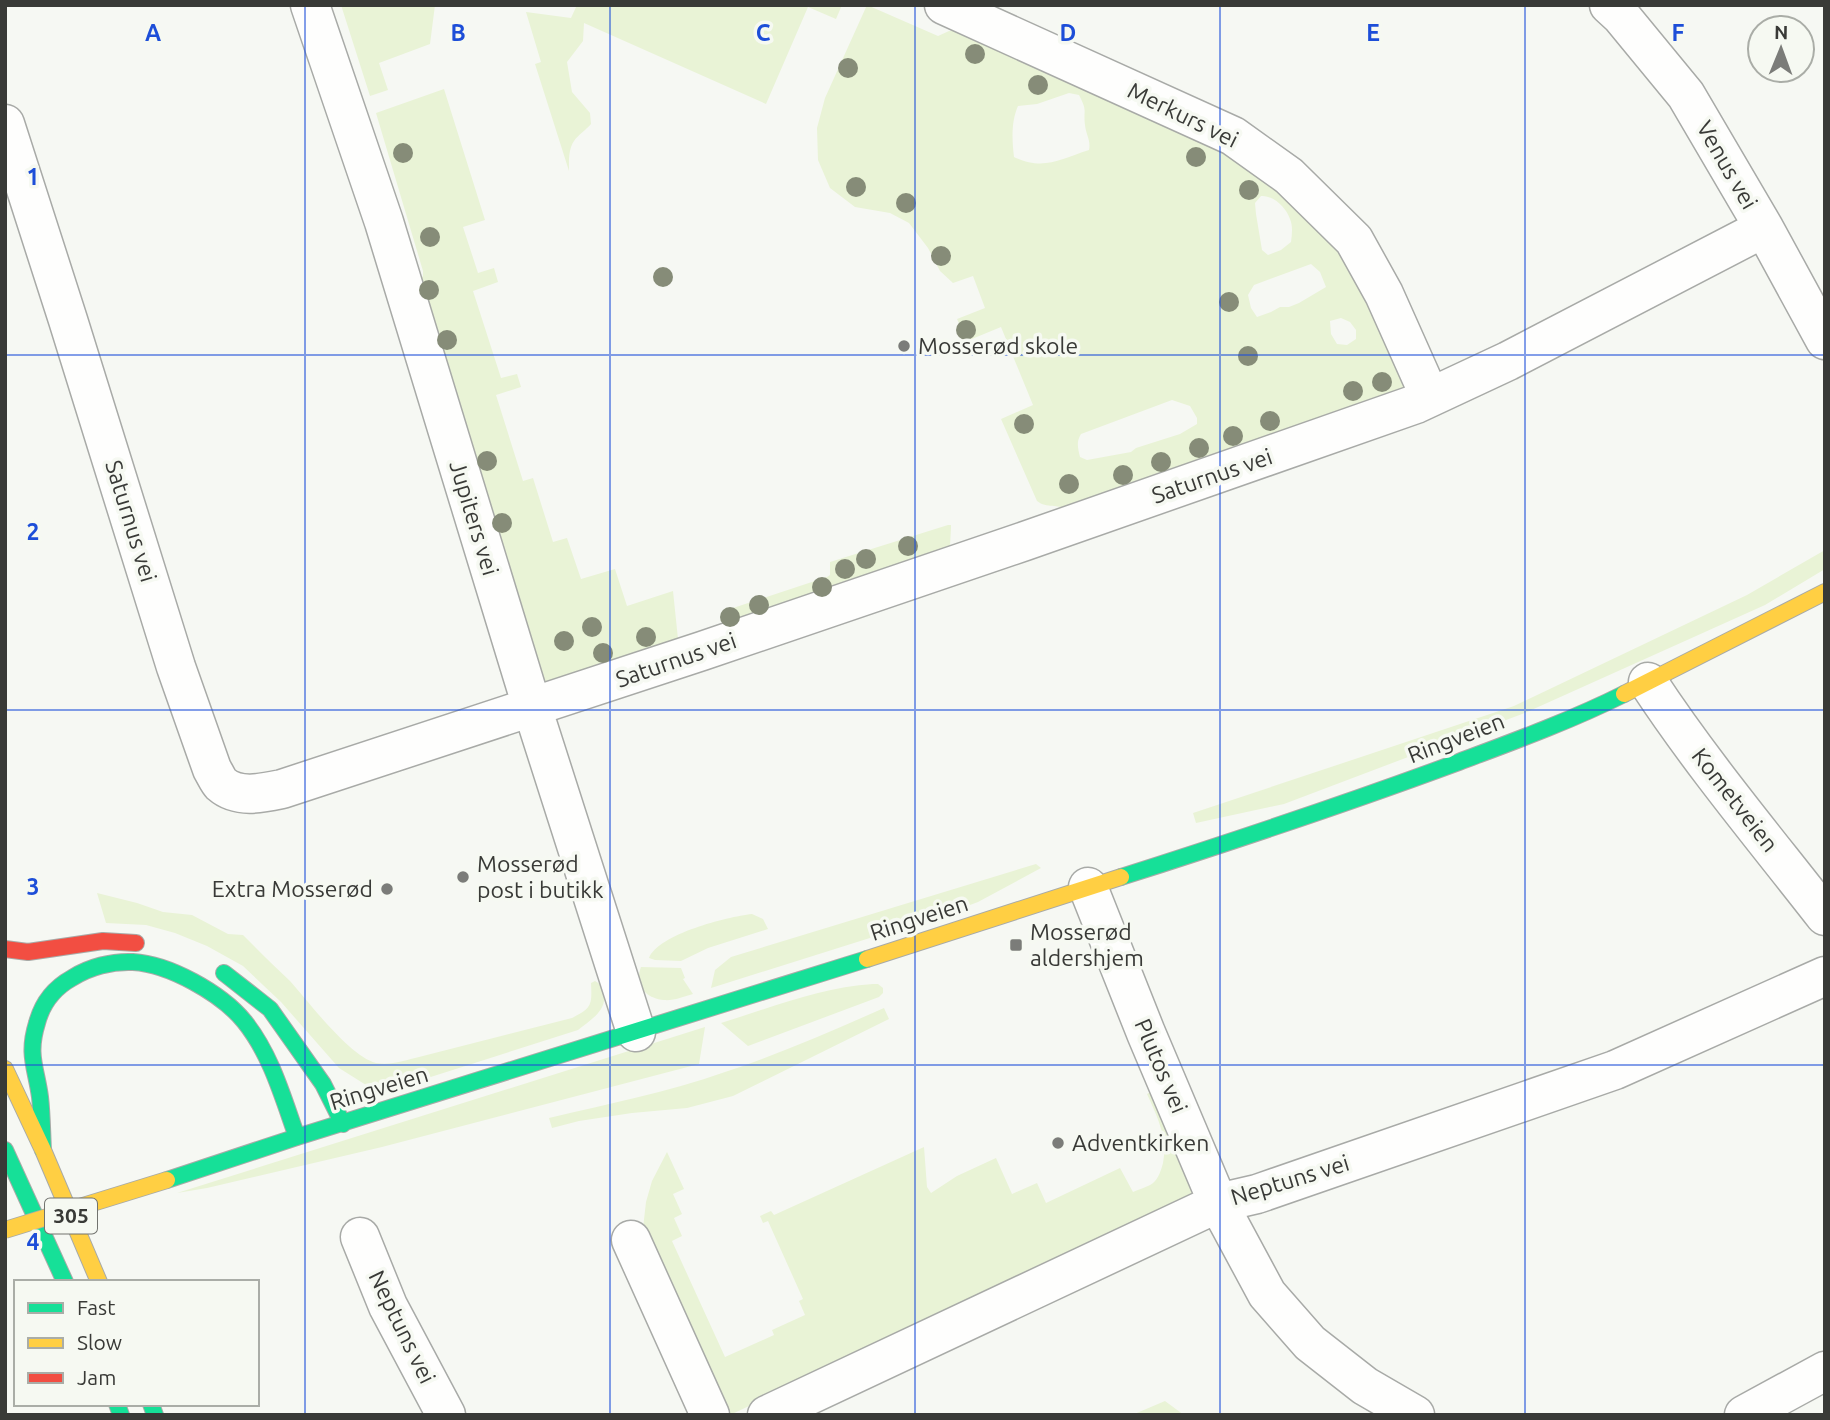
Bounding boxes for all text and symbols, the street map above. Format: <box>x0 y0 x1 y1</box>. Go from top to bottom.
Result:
north arrow <box>1746 14 1816 84</box>
text: A <box>145 20 161 45</box>
text: B <box>450 20 466 45</box>
text: C <box>756 20 771 45</box>
text: D <box>1060 20 1076 45</box>
text: E <box>1366 20 1380 45</box>
text: F <box>1672 20 1685 45</box>
text: N <box>1774 21 1789 43</box>
street label: Merkurs vei <box>1124 77 1242 152</box>
street label: Venus vei <box>1692 116 1763 213</box>
text: 1 <box>27 164 39 189</box>
place label: Mosserød skole <box>918 333 1078 358</box>
marker: Mosserød skole <box>896 338 912 354</box>
street label: Saturnus vei <box>1148 443 1275 508</box>
street label: Saturnus vei <box>101 457 162 585</box>
street label: Jupiters vei <box>445 457 504 578</box>
text: 2 <box>27 519 39 544</box>
street label: Saturnus vei <box>612 627 739 692</box>
street label: Ringveien <box>1404 708 1508 767</box>
street label: Kometveien <box>1687 743 1783 856</box>
place label: Mosserød post i butikk <box>477 851 604 902</box>
marker: Mosserød post i butikk <box>455 869 471 885</box>
text: 3 <box>27 874 39 899</box>
place label: Extra Mosserød <box>212 876 373 901</box>
marker: Extra Mosserød <box>379 881 395 897</box>
street label: Ringveien <box>867 890 971 945</box>
place label: Mosserød aldershjem <box>1030 919 1144 970</box>
marker: Mosserød aldershjem <box>1008 937 1024 953</box>
street label: Plutos vei <box>1130 1015 1193 1117</box>
street label: Ringveien <box>327 1061 431 1114</box>
place label: Adventkirken <box>1072 1130 1209 1155</box>
marker: Adventkirken <box>1050 1135 1066 1151</box>
street label: Neptuns vei <box>1228 1150 1352 1209</box>
road number: 305 <box>45 1198 97 1234</box>
text: 4 <box>27 1229 40 1254</box>
street label: Neptuns vei <box>364 1266 441 1387</box>
legend <box>14 1280 259 1406</box>
text: Fast <box>77 1295 115 1319</box>
text: Slow <box>77 1330 122 1354</box>
text: Jam <box>77 1365 116 1389</box>

